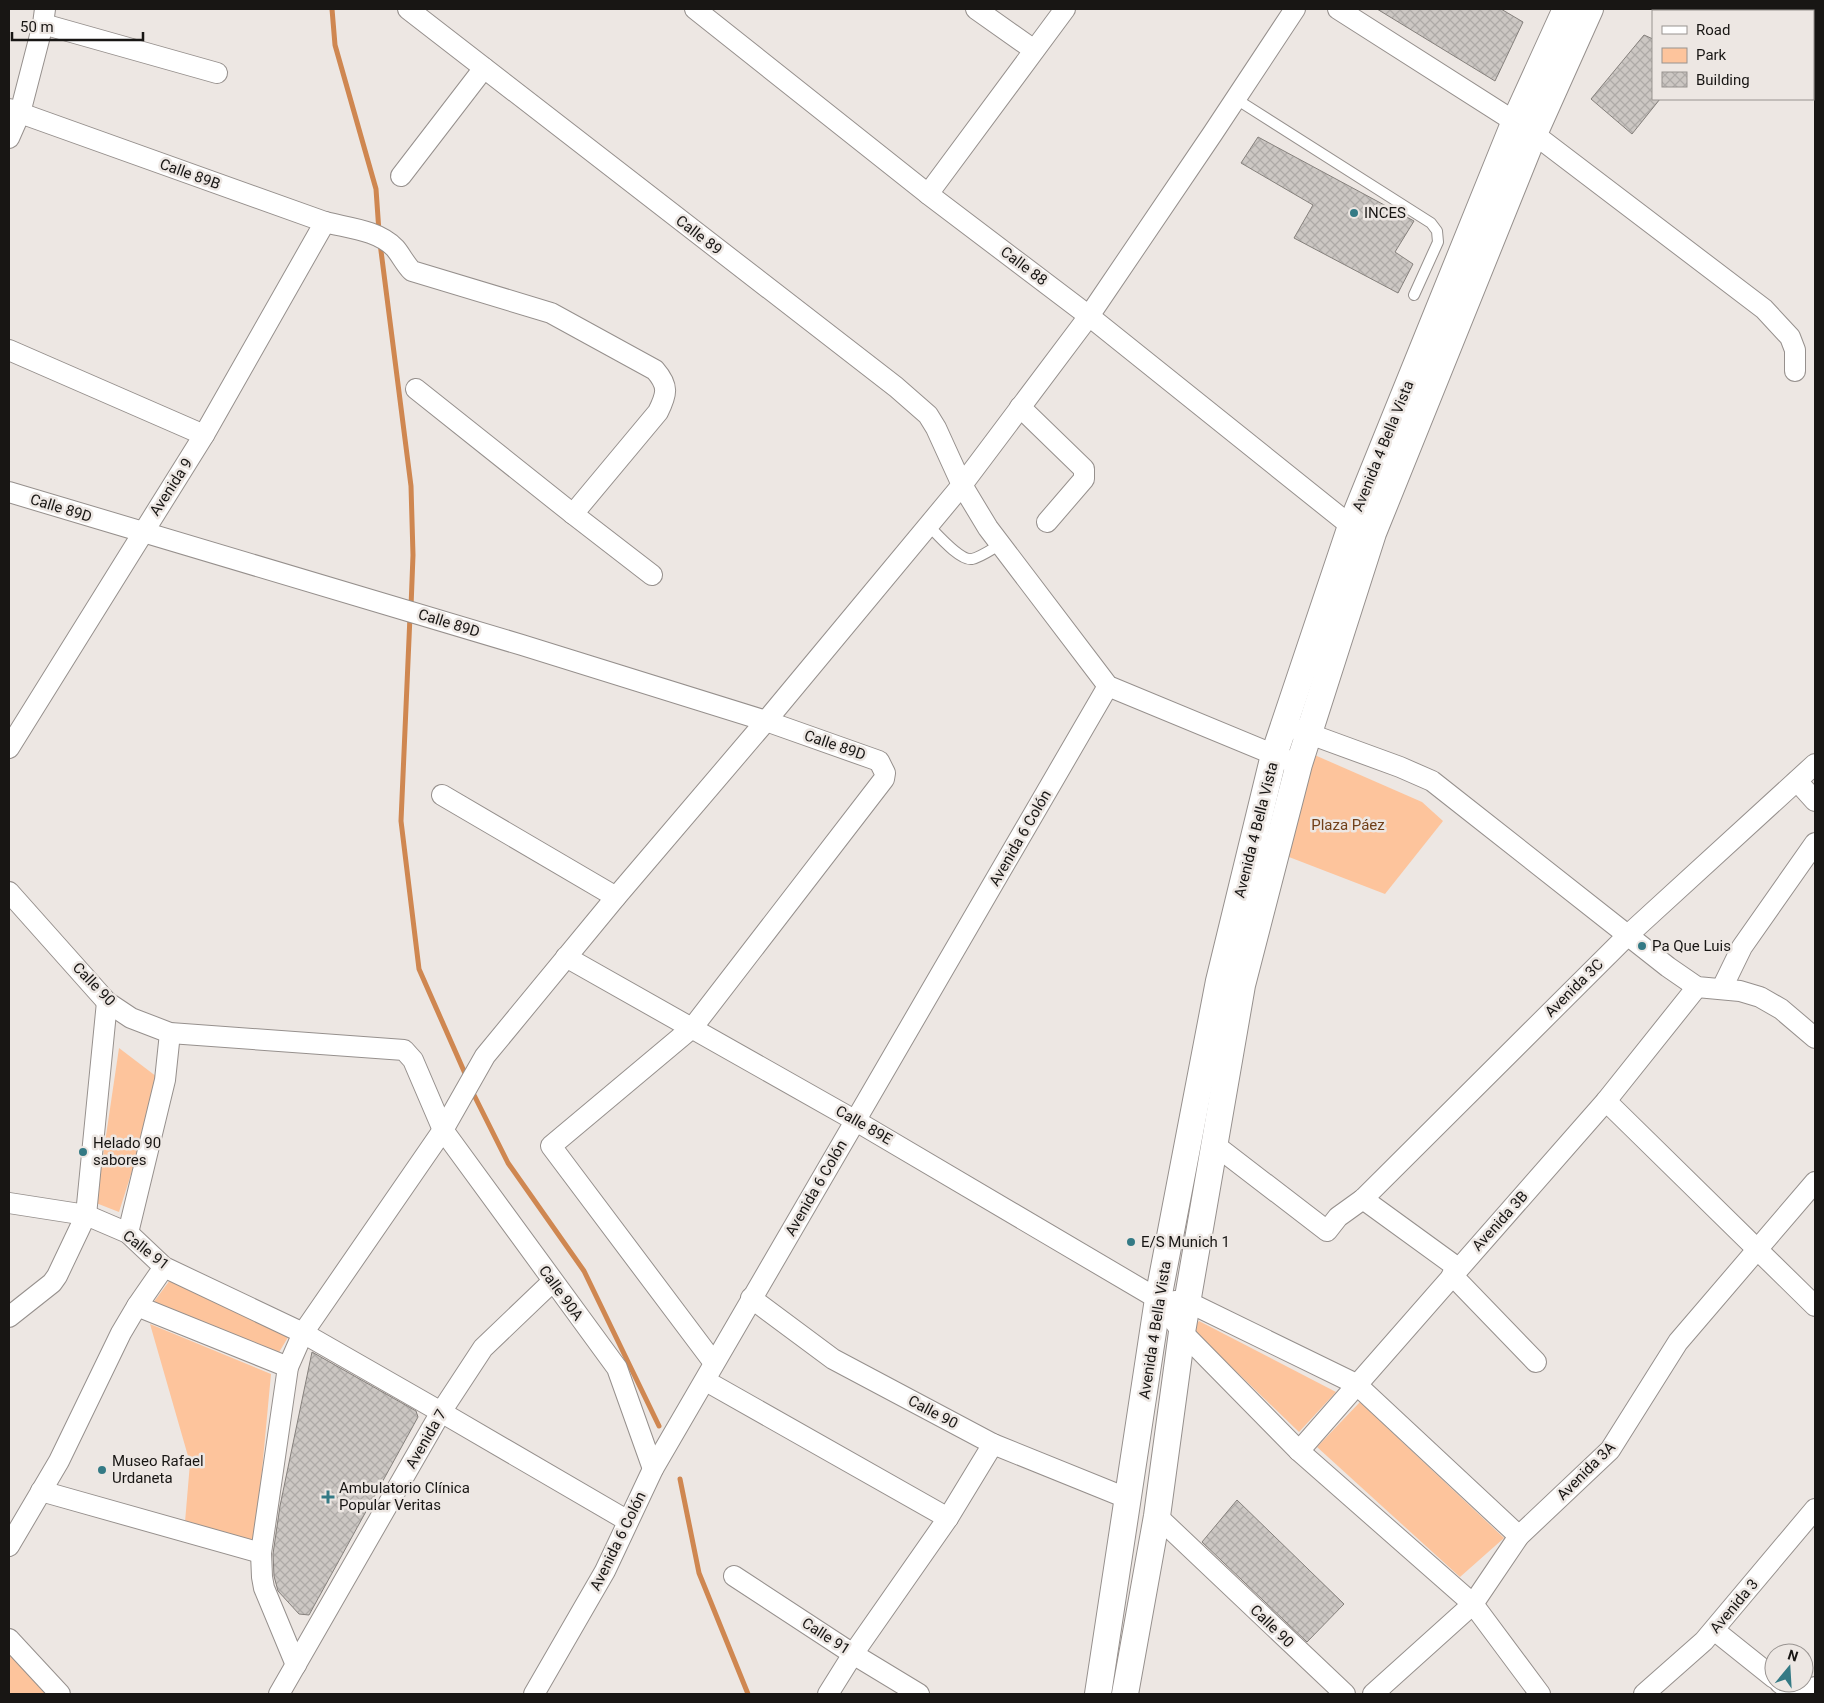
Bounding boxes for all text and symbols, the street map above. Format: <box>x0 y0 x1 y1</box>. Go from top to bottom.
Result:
scale bar <box>12 10 144 42</box>
legend <box>1652 10 1814 100</box>
text: 50 m <box>20 18 54 36</box>
text: Road <box>1696 21 1730 39</box>
text: Park <box>1696 46 1727 64</box>
text: Building <box>1696 71 1750 89</box>
street label: Calle 89B <box>157 155 223 193</box>
place label: INCES <box>1364 204 1406 222</box>
marker: INCES <box>1348 207 1360 219</box>
street label: Calle 89 <box>672 211 726 259</box>
street label: Calle 88 <box>997 243 1051 289</box>
street label: Avenida 4 Bella Vista <box>1349 378 1417 514</box>
street label: Avenida 9 <box>146 455 196 519</box>
street label: Calle 89D <box>28 490 94 526</box>
street label: Calle 89D <box>416 605 482 641</box>
street label: Calle 89D <box>802 726 868 764</box>
street label: Avenida 4 Bella Vista <box>1230 760 1282 900</box>
street label: Avenida 6 Colón <box>985 787 1055 889</box>
park label: Plaza Páez <box>1311 816 1385 834</box>
place label: Pa Que Luis <box>1652 937 1731 955</box>
marker: Pa Que Luis <box>1636 940 1648 952</box>
street label: Avenida 3C <box>1541 955 1607 1021</box>
street label: Calle 90 <box>69 958 119 1010</box>
street label: Calle 89E <box>833 1102 896 1149</box>
place label: Helado 90 sabores <box>93 1134 161 1169</box>
street label: Avenida 6 Colón <box>781 1137 851 1239</box>
marker: Helado 90 sabores <box>77 1146 89 1158</box>
street label: Avenida 3B <box>1468 1187 1532 1255</box>
street label: Calle 91 <box>119 1226 173 1274</box>
place label: E/S Munich 1 <box>1141 1233 1230 1251</box>
marker: E/S Munich 1 <box>1125 1236 1137 1248</box>
street label: Avenida 4 Bella Vista <box>1135 1260 1175 1400</box>
street label: Calle 90A <box>535 1262 587 1324</box>
street label: Calle 90 <box>905 1391 961 1433</box>
street label: Avenida 7 <box>402 1406 450 1472</box>
street label: Avenida 3A <box>1553 1438 1619 1504</box>
place label: Museo Rafael Urdaneta <box>112 1452 204 1487</box>
marker: Museo Rafael Urdaneta <box>96 1464 108 1476</box>
place label: Ambulatorio Clínica Popular Veritas <box>339 1479 470 1514</box>
street label: Avenida 6 Colón <box>586 1489 650 1593</box>
marker: Ambulatorio Clínica Popular Veritas <box>321 1490 335 1504</box>
street label: Avenida 3 <box>1706 1575 1762 1637</box>
street label: Calle 90 <box>1246 1601 1298 1651</box>
street label: Calle 91 <box>799 1614 853 1658</box>
north arrow <box>1764 1643 1814 1693</box>
text: N <box>1786 1646 1800 1665</box>

